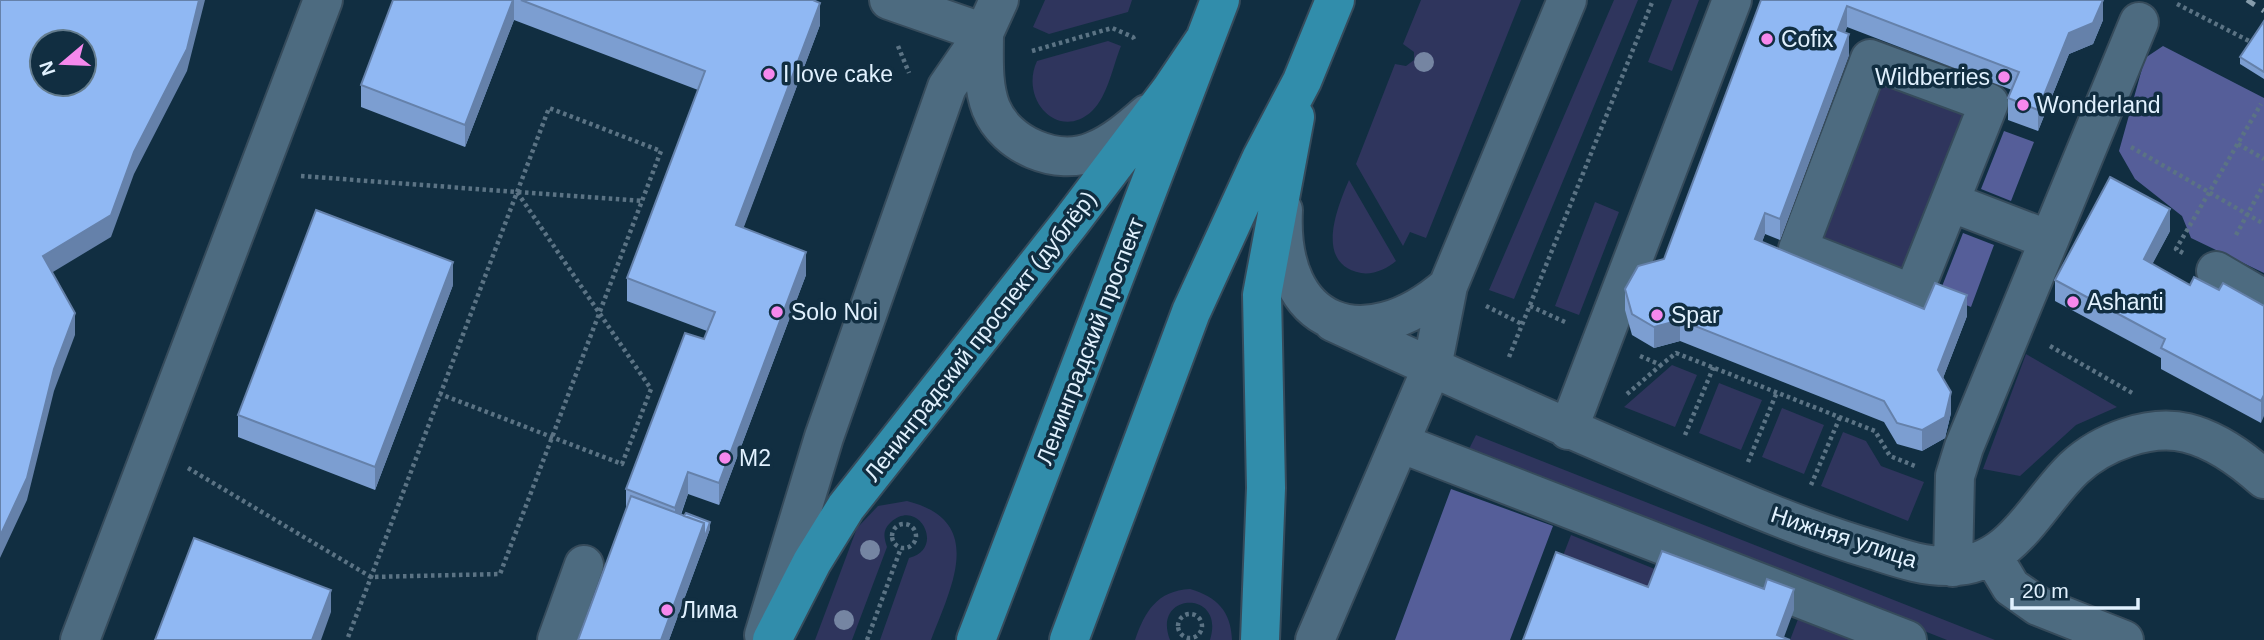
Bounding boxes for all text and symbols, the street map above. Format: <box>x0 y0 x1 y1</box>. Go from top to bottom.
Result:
place label: Cofix <box>1781 26 1834 52</box>
north arrow <box>28 28 98 98</box>
marker: Cofix <box>1759 31 1775 47</box>
text: N <box>35 58 60 78</box>
place label: I love cake <box>783 61 893 87</box>
place label: Wildberries <box>1875 64 1990 90</box>
marker: I love cake <box>761 66 777 82</box>
marker: Wildberries <box>1996 69 2012 85</box>
place label: Wonderland <box>2037 92 2161 118</box>
marker: Wonderland <box>2015 97 2031 113</box>
street label: Ленинградский проспект (дублёр) <box>858 185 1102 487</box>
street label: Ленинградский проспект <box>1030 213 1150 469</box>
place label: Ashanti <box>2087 289 2164 315</box>
marker: Ashanti <box>2065 294 2081 310</box>
place label: Solo Noi <box>791 299 878 325</box>
place label: Spar <box>1671 302 1720 328</box>
marker: Solo Noi <box>769 304 785 320</box>
marker: Spar <box>1649 307 1665 323</box>
place label: М2 <box>739 445 771 471</box>
marker: М2 <box>717 450 733 466</box>
street label: Нижняя улица <box>1768 501 1921 573</box>
scale bar <box>2012 566 2138 610</box>
text: 20 m <box>2022 579 2069 602</box>
place label: Лима <box>681 597 738 623</box>
marker: Лима <box>659 602 675 618</box>

